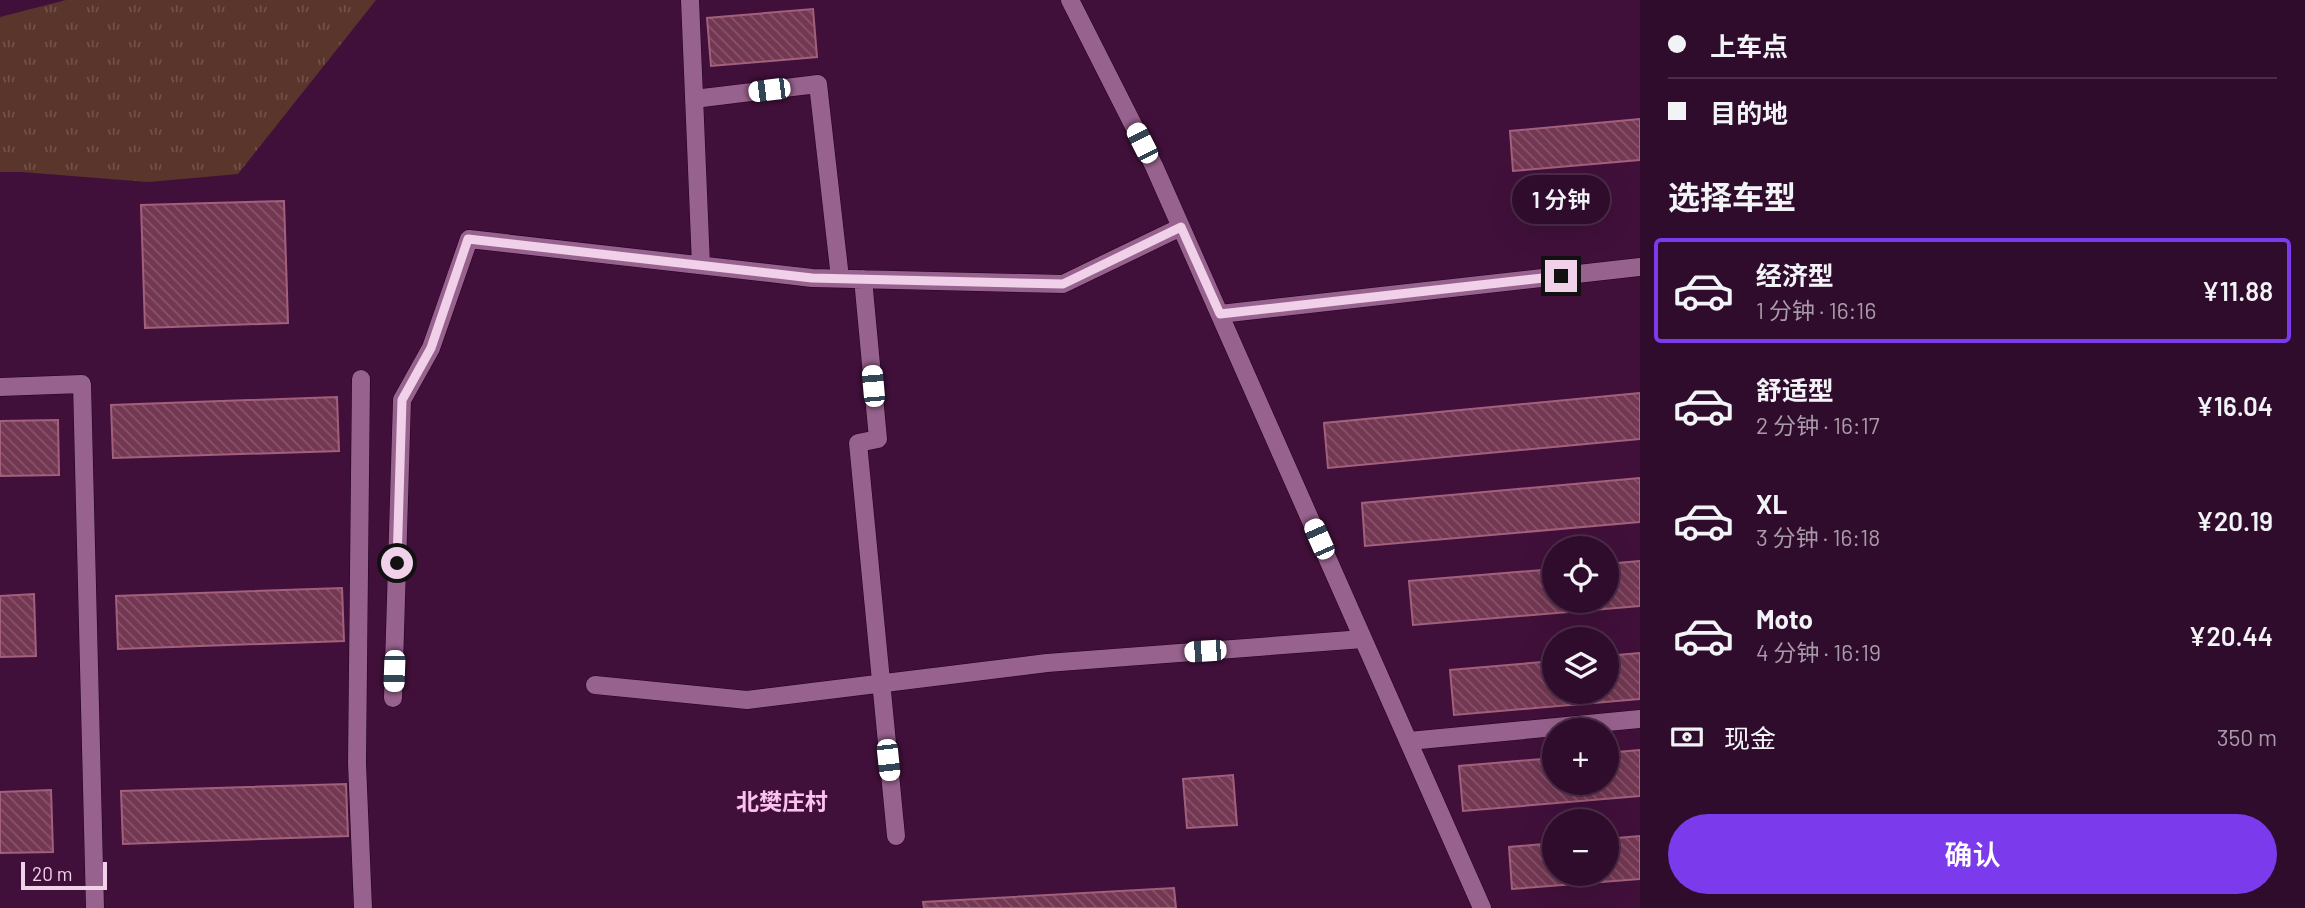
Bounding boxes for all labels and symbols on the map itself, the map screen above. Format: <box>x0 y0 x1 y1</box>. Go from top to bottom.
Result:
car <box>747 77 792 103</box>
car <box>1124 120 1161 166</box>
callout: 1 分钟 <box>1512 174 1610 224</box>
route end <box>1545 260 1577 292</box>
car <box>861 364 886 408</box>
car <box>1301 516 1338 562</box>
route start <box>381 547 413 579</box>
car <box>1184 639 1227 663</box>
car <box>383 650 406 692</box>
car <box>876 738 901 782</box>
district label: 北樊庄村 <box>736 787 828 815</box>
scale bar <box>21 859 107 891</box>

